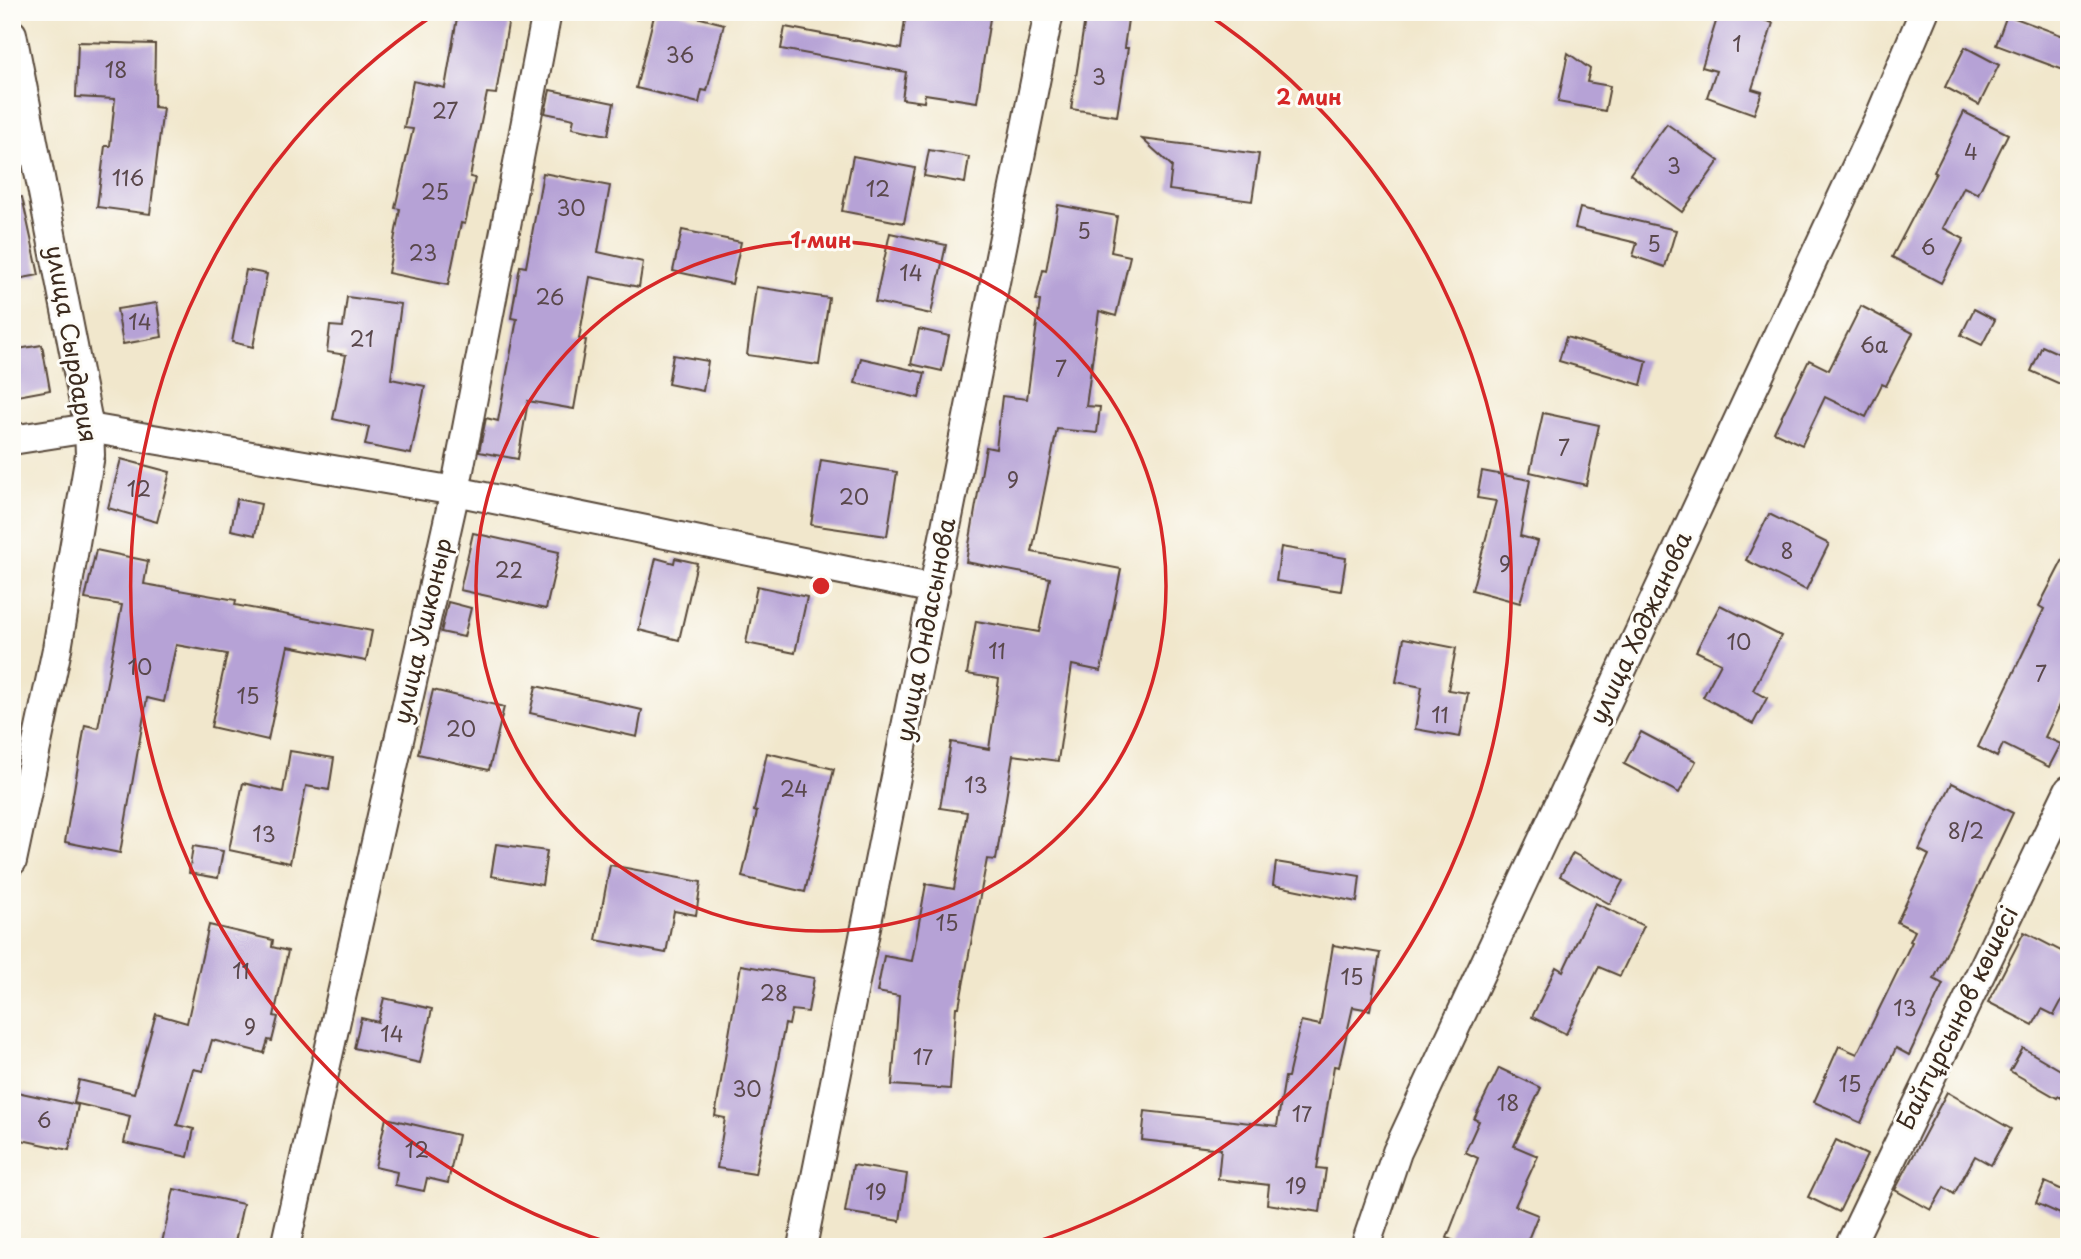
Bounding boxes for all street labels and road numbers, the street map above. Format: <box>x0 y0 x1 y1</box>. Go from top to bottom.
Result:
street label: улица Сырдария <box>38 242 108 445</box>
street label: улица Ондасынова <box>885 514 963 745</box>
street label: улица Ходжанова <box>1579 525 1700 729</box>
street label: улица Ушконыр <box>382 534 460 727</box>
street label: Байтұрсынов көшесі <box>1886 899 2026 1135</box>

